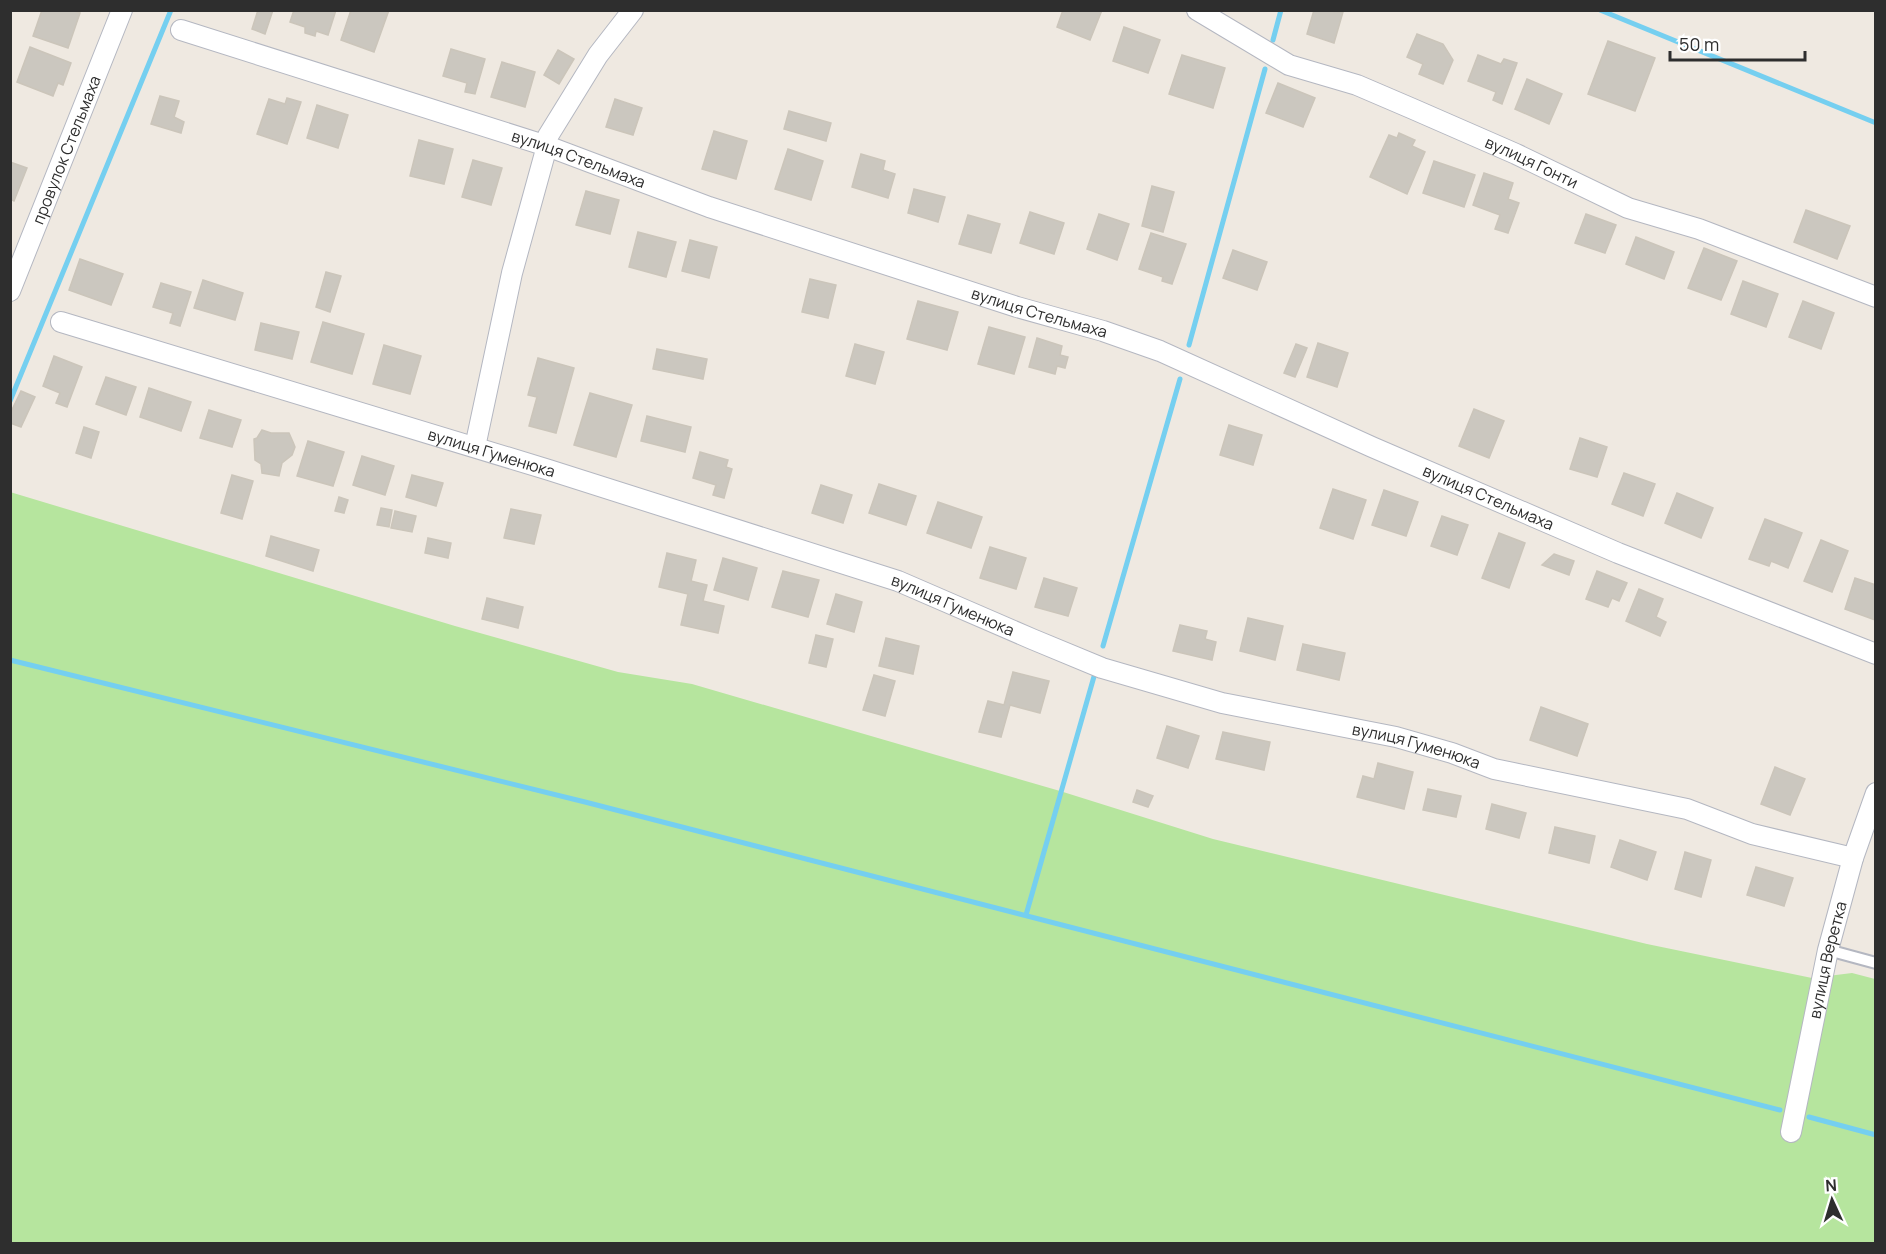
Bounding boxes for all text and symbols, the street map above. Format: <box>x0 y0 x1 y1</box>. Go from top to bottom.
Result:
scale bar <box>1670 24 1805 62</box>
text: 50 m <box>1679 32 1719 56</box>
street label: провулок Стельмаха <box>27 72 106 227</box>
street label: вулиця Стельмаха <box>509 125 649 193</box>
street label: вулиця Гонти <box>1482 131 1582 193</box>
street label: вулиця Стельмаха <box>969 282 1110 343</box>
street label: вулиця Гуменюка <box>425 423 558 482</box>
street label: вулиця Стельмаха <box>1419 459 1557 535</box>
street label: вулиця Гуменюка <box>889 569 1018 641</box>
street label: вулиця Гуменюка <box>1350 718 1484 774</box>
street label: вулиця Веретка <box>1803 899 1852 1020</box>
north arrow <box>1802 1170 1862 1230</box>
text: N <box>1824 1174 1837 1196</box>

